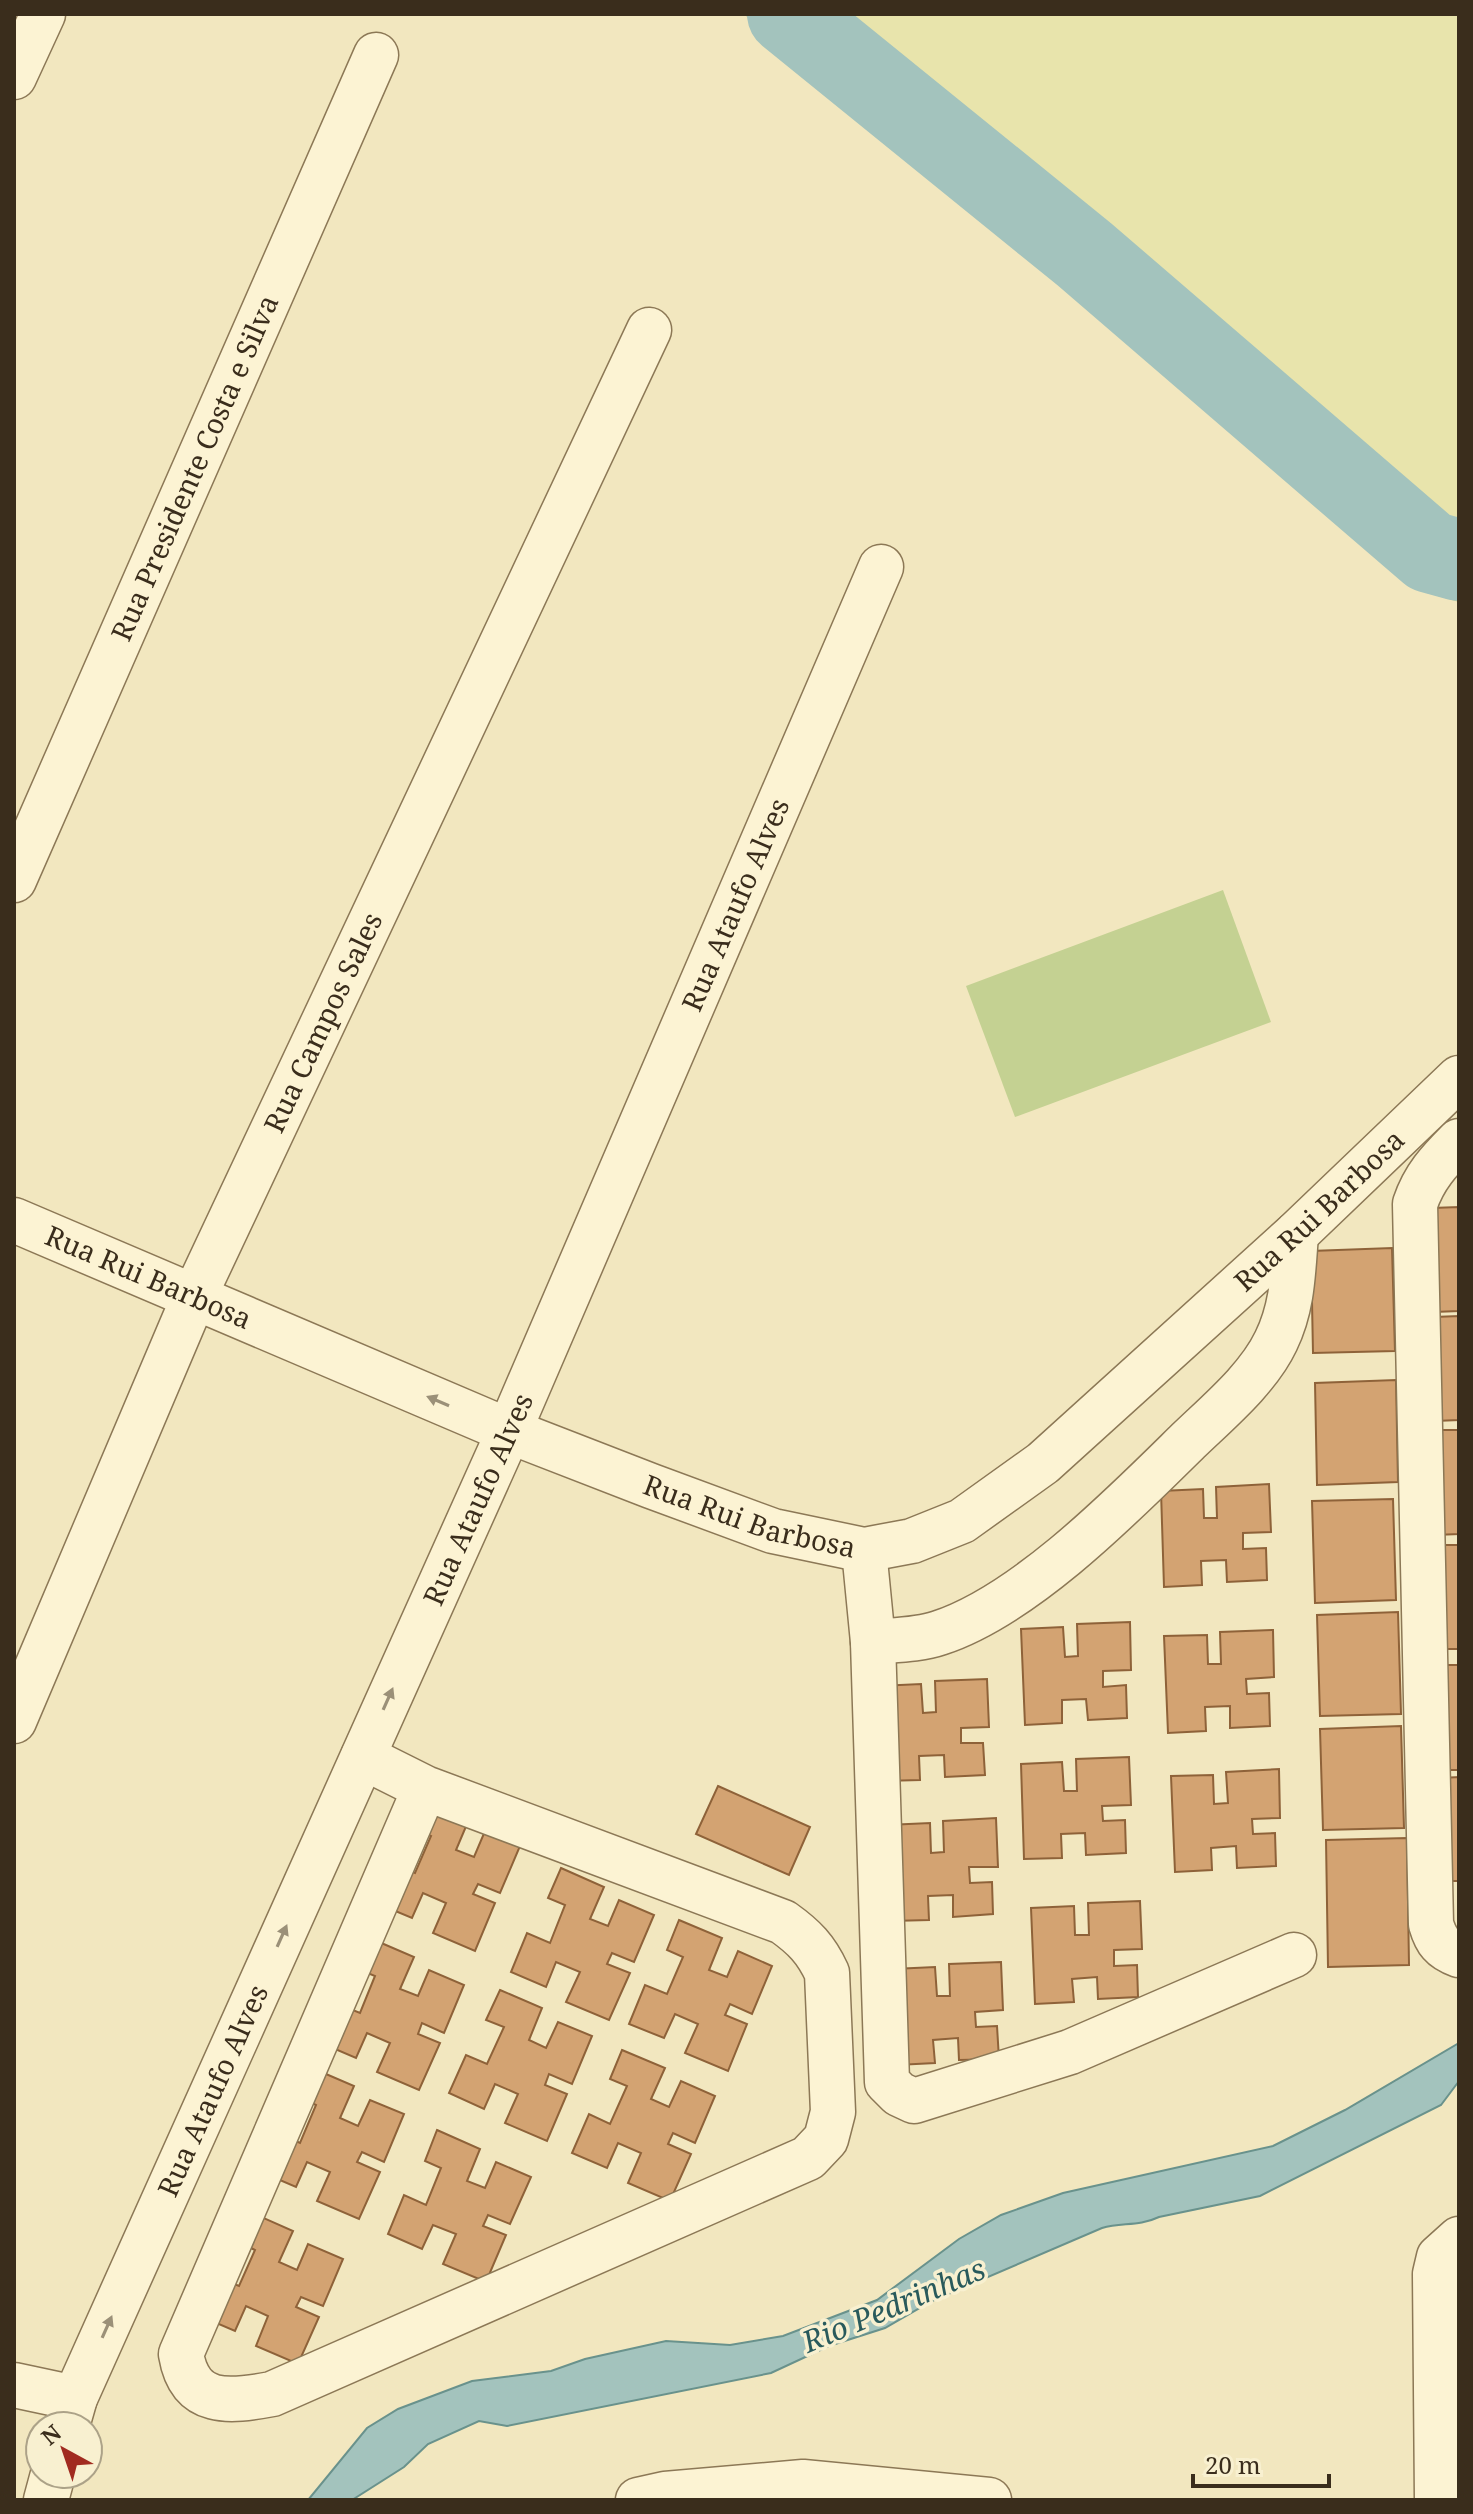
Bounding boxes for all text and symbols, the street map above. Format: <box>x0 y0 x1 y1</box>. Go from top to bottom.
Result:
street label: Rua Presidente Costa e Silva <box>101 288 287 647</box>
street label: Rua Ataufo Alves <box>672 792 797 1017</box>
street label: Rua Campos Sales <box>254 906 390 1138</box>
street label: Rua Rui Barbosa <box>1225 1120 1412 1299</box>
street label: Rua Rui Barbosa <box>40 1216 258 1337</box>
street label: Rua Ataufo Alves <box>413 1387 541 1611</box>
one-way arrow <box>426 1394 450 1407</box>
street label: Rua Rui Barbosa <box>638 1465 859 1566</box>
one-way arrow <box>382 1687 395 1711</box>
one-way arrow <box>275 1925 289 1948</box>
street label: Rua Ataufo Alves <box>148 1978 276 2202</box>
water label: Rio Pedrinhas <box>795 2248 991 2362</box>
one-way arrow <box>100 2315 114 2339</box>
north arrow <box>24 2410 104 2490</box>
text: N <box>34 2417 67 2451</box>
scale bar <box>1193 2438 1329 2488</box>
text: 20 m <box>1205 2448 1261 2481</box>

